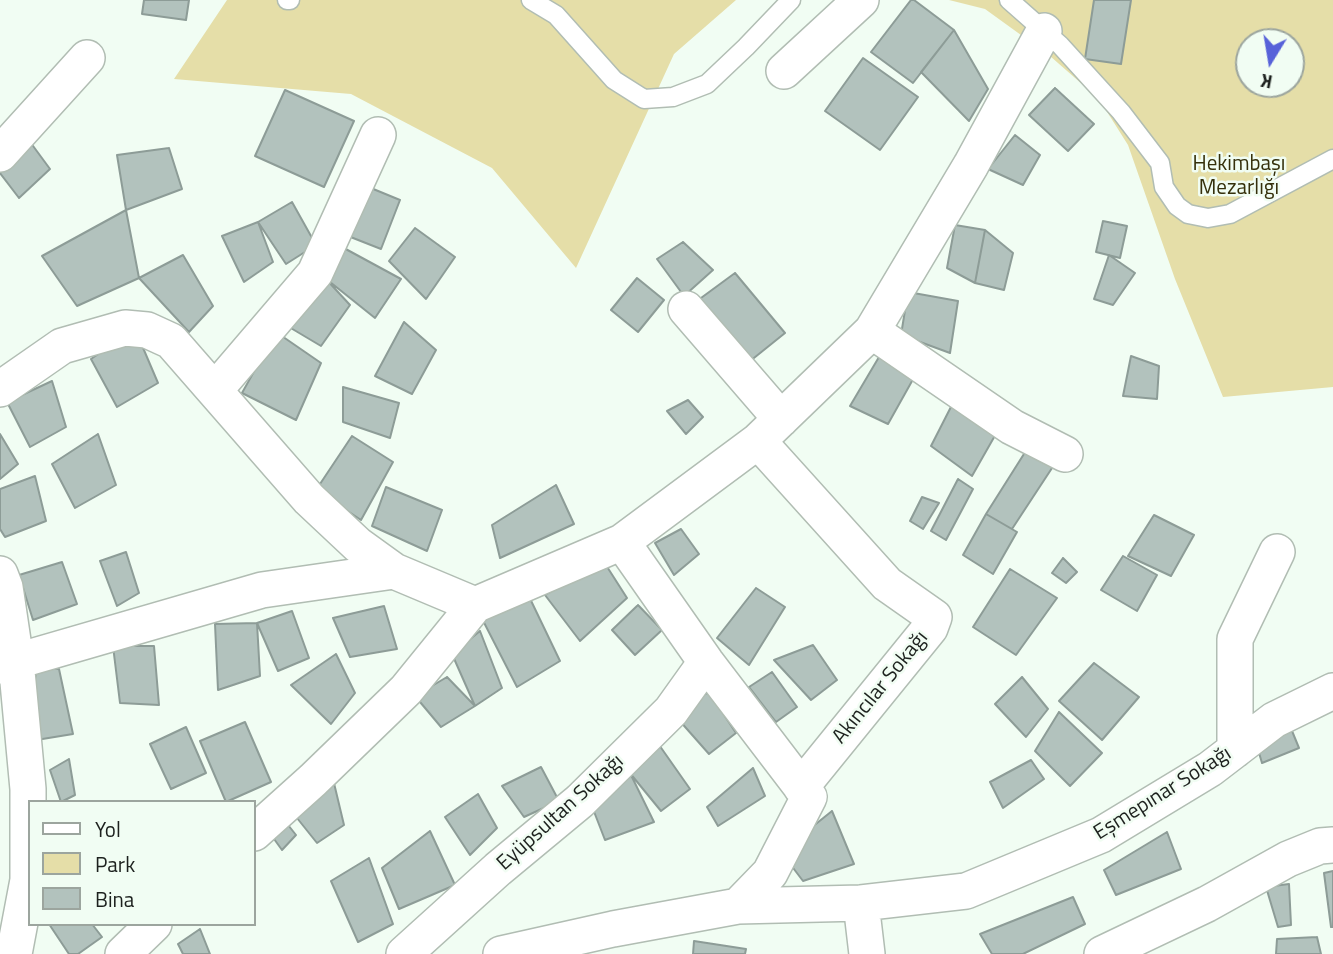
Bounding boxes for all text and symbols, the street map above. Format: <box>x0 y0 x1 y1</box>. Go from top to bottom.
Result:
north arrow <box>1235 28 1305 98</box>
text: K <box>1258 67 1275 97</box>
park label: Hekimbaşı Mezarlığı <box>1193 152 1285 202</box>
street label: Akıncılar Sokağı <box>828 627 934 749</box>
street label: Eşmepınar Sokağı <box>1090 742 1236 846</box>
street label: Eyüpsultan Sokağı <box>492 750 630 876</box>
legend <box>28 800 256 926</box>
text: Yol <box>95 813 121 845</box>
text: Park <box>95 848 135 880</box>
text: Bina <box>95 883 134 915</box>

